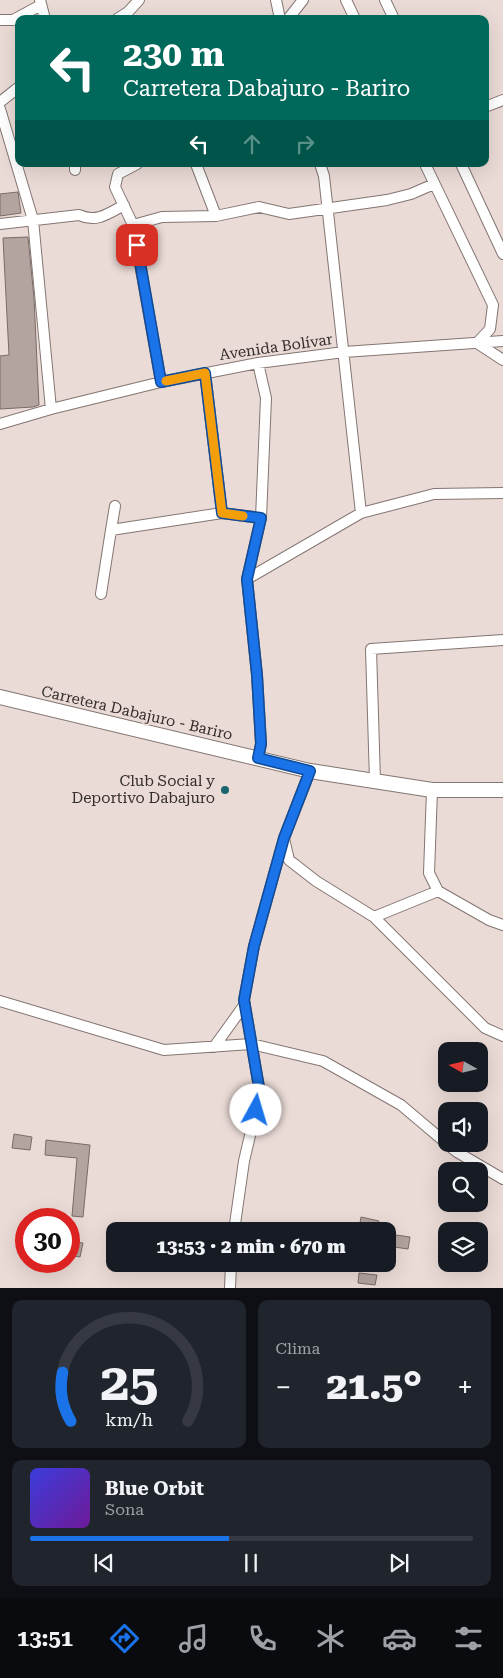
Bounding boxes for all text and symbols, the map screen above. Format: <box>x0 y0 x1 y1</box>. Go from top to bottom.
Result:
text: 230 m <box>123 34 224 75</box>
icon: left <box>40 35 105 100</box>
text: Carretera Dabajuro - Bariro <box>123 76 410 101</box>
icon: left <box>185 130 213 158</box>
icon: ahead <box>238 130 266 158</box>
icon: right <box>291 130 319 158</box>
pin <box>116 224 158 266</box>
icon: arrive <box>123 231 151 259</box>
street label: Avenida Bolívar <box>218 330 334 364</box>
street label: Carretera Dabajuro - Bariro <box>40 682 234 744</box>
place label: Club Social y Deportivo Dabajuro <box>71 772 215 807</box>
marker: Club Social y Deportivo Dabajuro <box>219 784 231 796</box>
north arrow <box>438 1042 488 1092</box>
map controls <box>438 1042 488 1272</box>
position arrow <box>229 1083 281 1135</box>
button: sound <box>438 1102 488 1152</box>
button: search <box>438 1162 488 1212</box>
speed limit sign: 30 <box>15 1208 80 1273</box>
button: layers <box>438 1222 488 1272</box>
text: 13:53 · 2 min · 670 m <box>156 1235 346 1258</box>
text: Clima <box>276 1339 320 1358</box>
text: 25 <box>100 1352 158 1413</box>
text: 21.5° <box>326 1364 422 1408</box>
text: − <box>276 1371 291 1404</box>
text: + <box>457 1371 473 1404</box>
text: km/h <box>105 1409 153 1430</box>
text: Blue Orbit <box>105 1477 204 1500</box>
text: Sona <box>105 1500 144 1519</box>
icon: previous <box>90 1549 118 1577</box>
icon: pause <box>237 1549 265 1577</box>
icon: next <box>385 1549 413 1577</box>
icon: directions <box>107 1621 142 1656</box>
icon: music <box>176 1621 211 1656</box>
icon: phone <box>245 1621 280 1656</box>
icon: climate <box>313 1621 348 1656</box>
icon: car <box>382 1621 417 1656</box>
icon: filters <box>451 1621 486 1656</box>
text: 13:51 <box>17 1626 73 1651</box>

